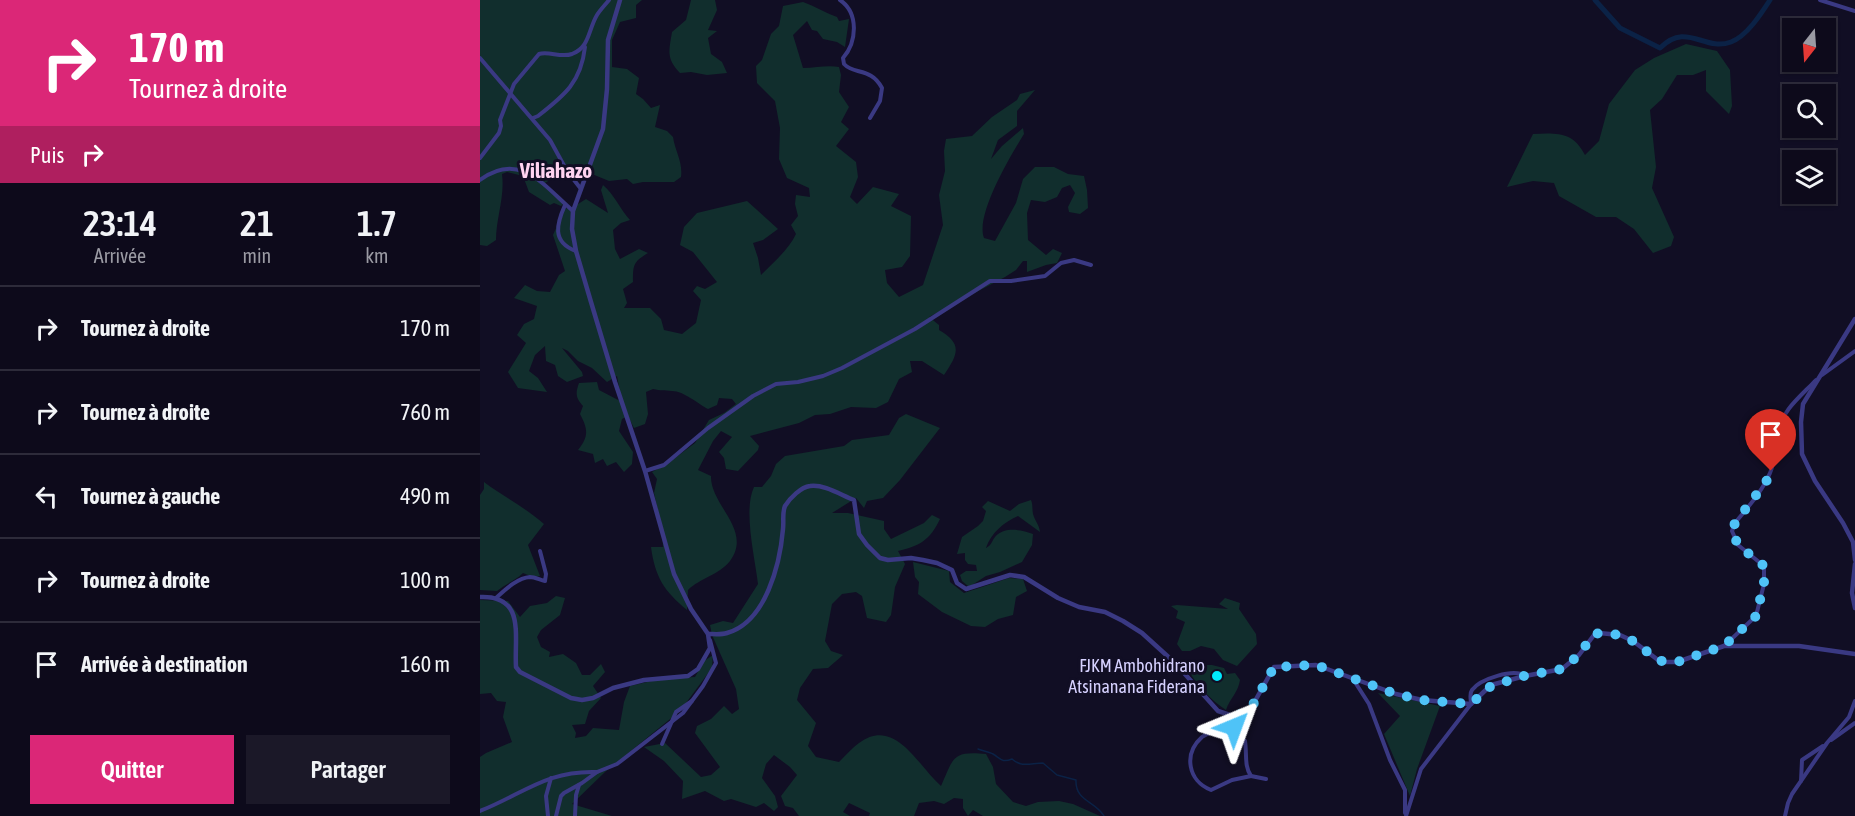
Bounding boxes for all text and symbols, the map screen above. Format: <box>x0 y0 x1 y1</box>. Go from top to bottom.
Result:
north arrow <box>1782 18 1836 72</box>
map controls <box>1782 18 1836 204</box>
text: 170 m <box>129 23 224 71</box>
icon: right <box>30 24 108 102</box>
text: Tournez à droite <box>129 73 287 104</box>
button: search <box>1782 84 1836 138</box>
icon: right <box>76 138 109 171</box>
text: Puis <box>30 142 64 168</box>
button: layers <box>1782 150 1836 204</box>
district label: Viliahazo <box>519 158 592 182</box>
text: 23:14 <box>83 202 157 244</box>
text: 21 <box>240 202 274 244</box>
text: 1.7 <box>357 202 397 244</box>
text: Arrivée <box>94 244 146 267</box>
text: min <box>243 244 271 267</box>
text: km <box>365 244 389 267</box>
icon: right <box>30 312 63 345</box>
text: Tournez à droite <box>81 315 210 341</box>
text: 170 m <box>400 315 450 341</box>
icon: right <box>30 396 63 429</box>
text: Tournez à droite <box>81 399 210 425</box>
text: 760 m <box>400 399 450 425</box>
pin <box>1745 409 1796 471</box>
icon: arrive <box>1754 418 1787 451</box>
icon: left <box>30 480 63 513</box>
text: Tournez à gauche <box>81 483 220 509</box>
text: 490 m <box>400 483 450 509</box>
icon: right <box>30 564 63 597</box>
text: Tournez à droite <box>81 567 210 593</box>
text: 100 m <box>400 567 450 593</box>
icon: arrive <box>30 648 63 681</box>
text: Arrivée à destination <box>81 651 248 677</box>
text: 160 m <box>400 651 450 677</box>
place label: FJKM Ambohidrano Atsinanana Fiderana <box>1068 655 1205 697</box>
marker: FJKM Ambohidrano Atsinanana Fiderana <box>1210 669 1224 683</box>
position arrow <box>1202 695 1266 759</box>
button: Quitter <box>30 735 234 804</box>
button: Partager <box>246 735 450 804</box>

